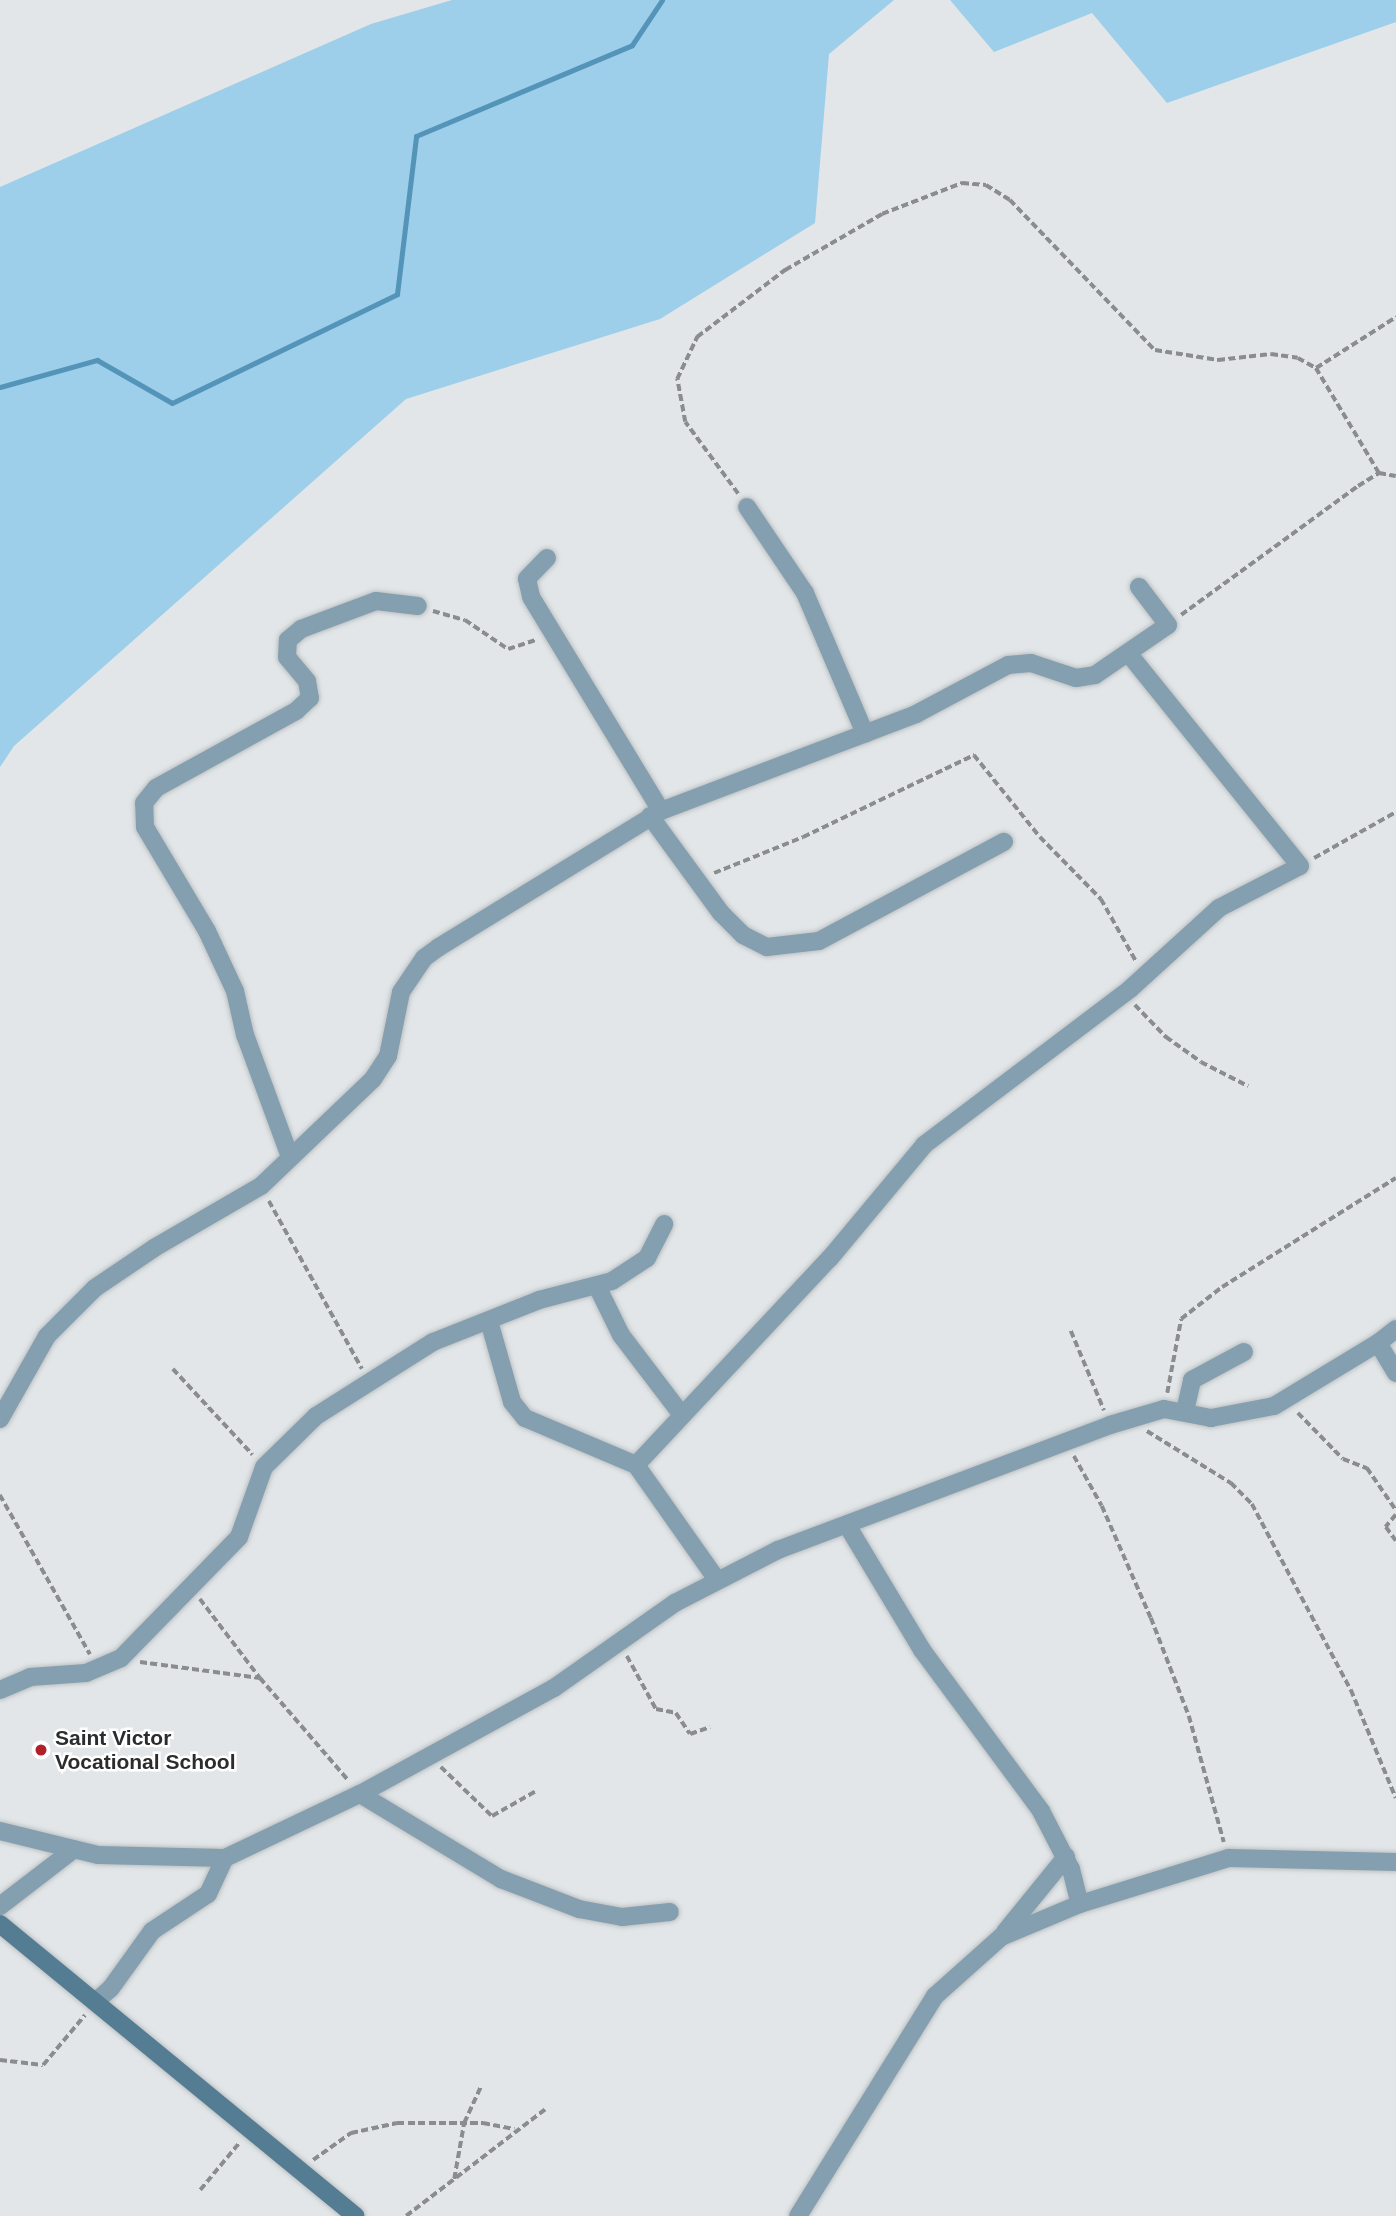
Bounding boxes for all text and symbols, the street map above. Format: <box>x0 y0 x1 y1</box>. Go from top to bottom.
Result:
place label: Saint Victor Vocational School <box>55 1725 235 1775</box>
marker: Saint Victor Vocational School <box>33 1742 49 1758</box>

